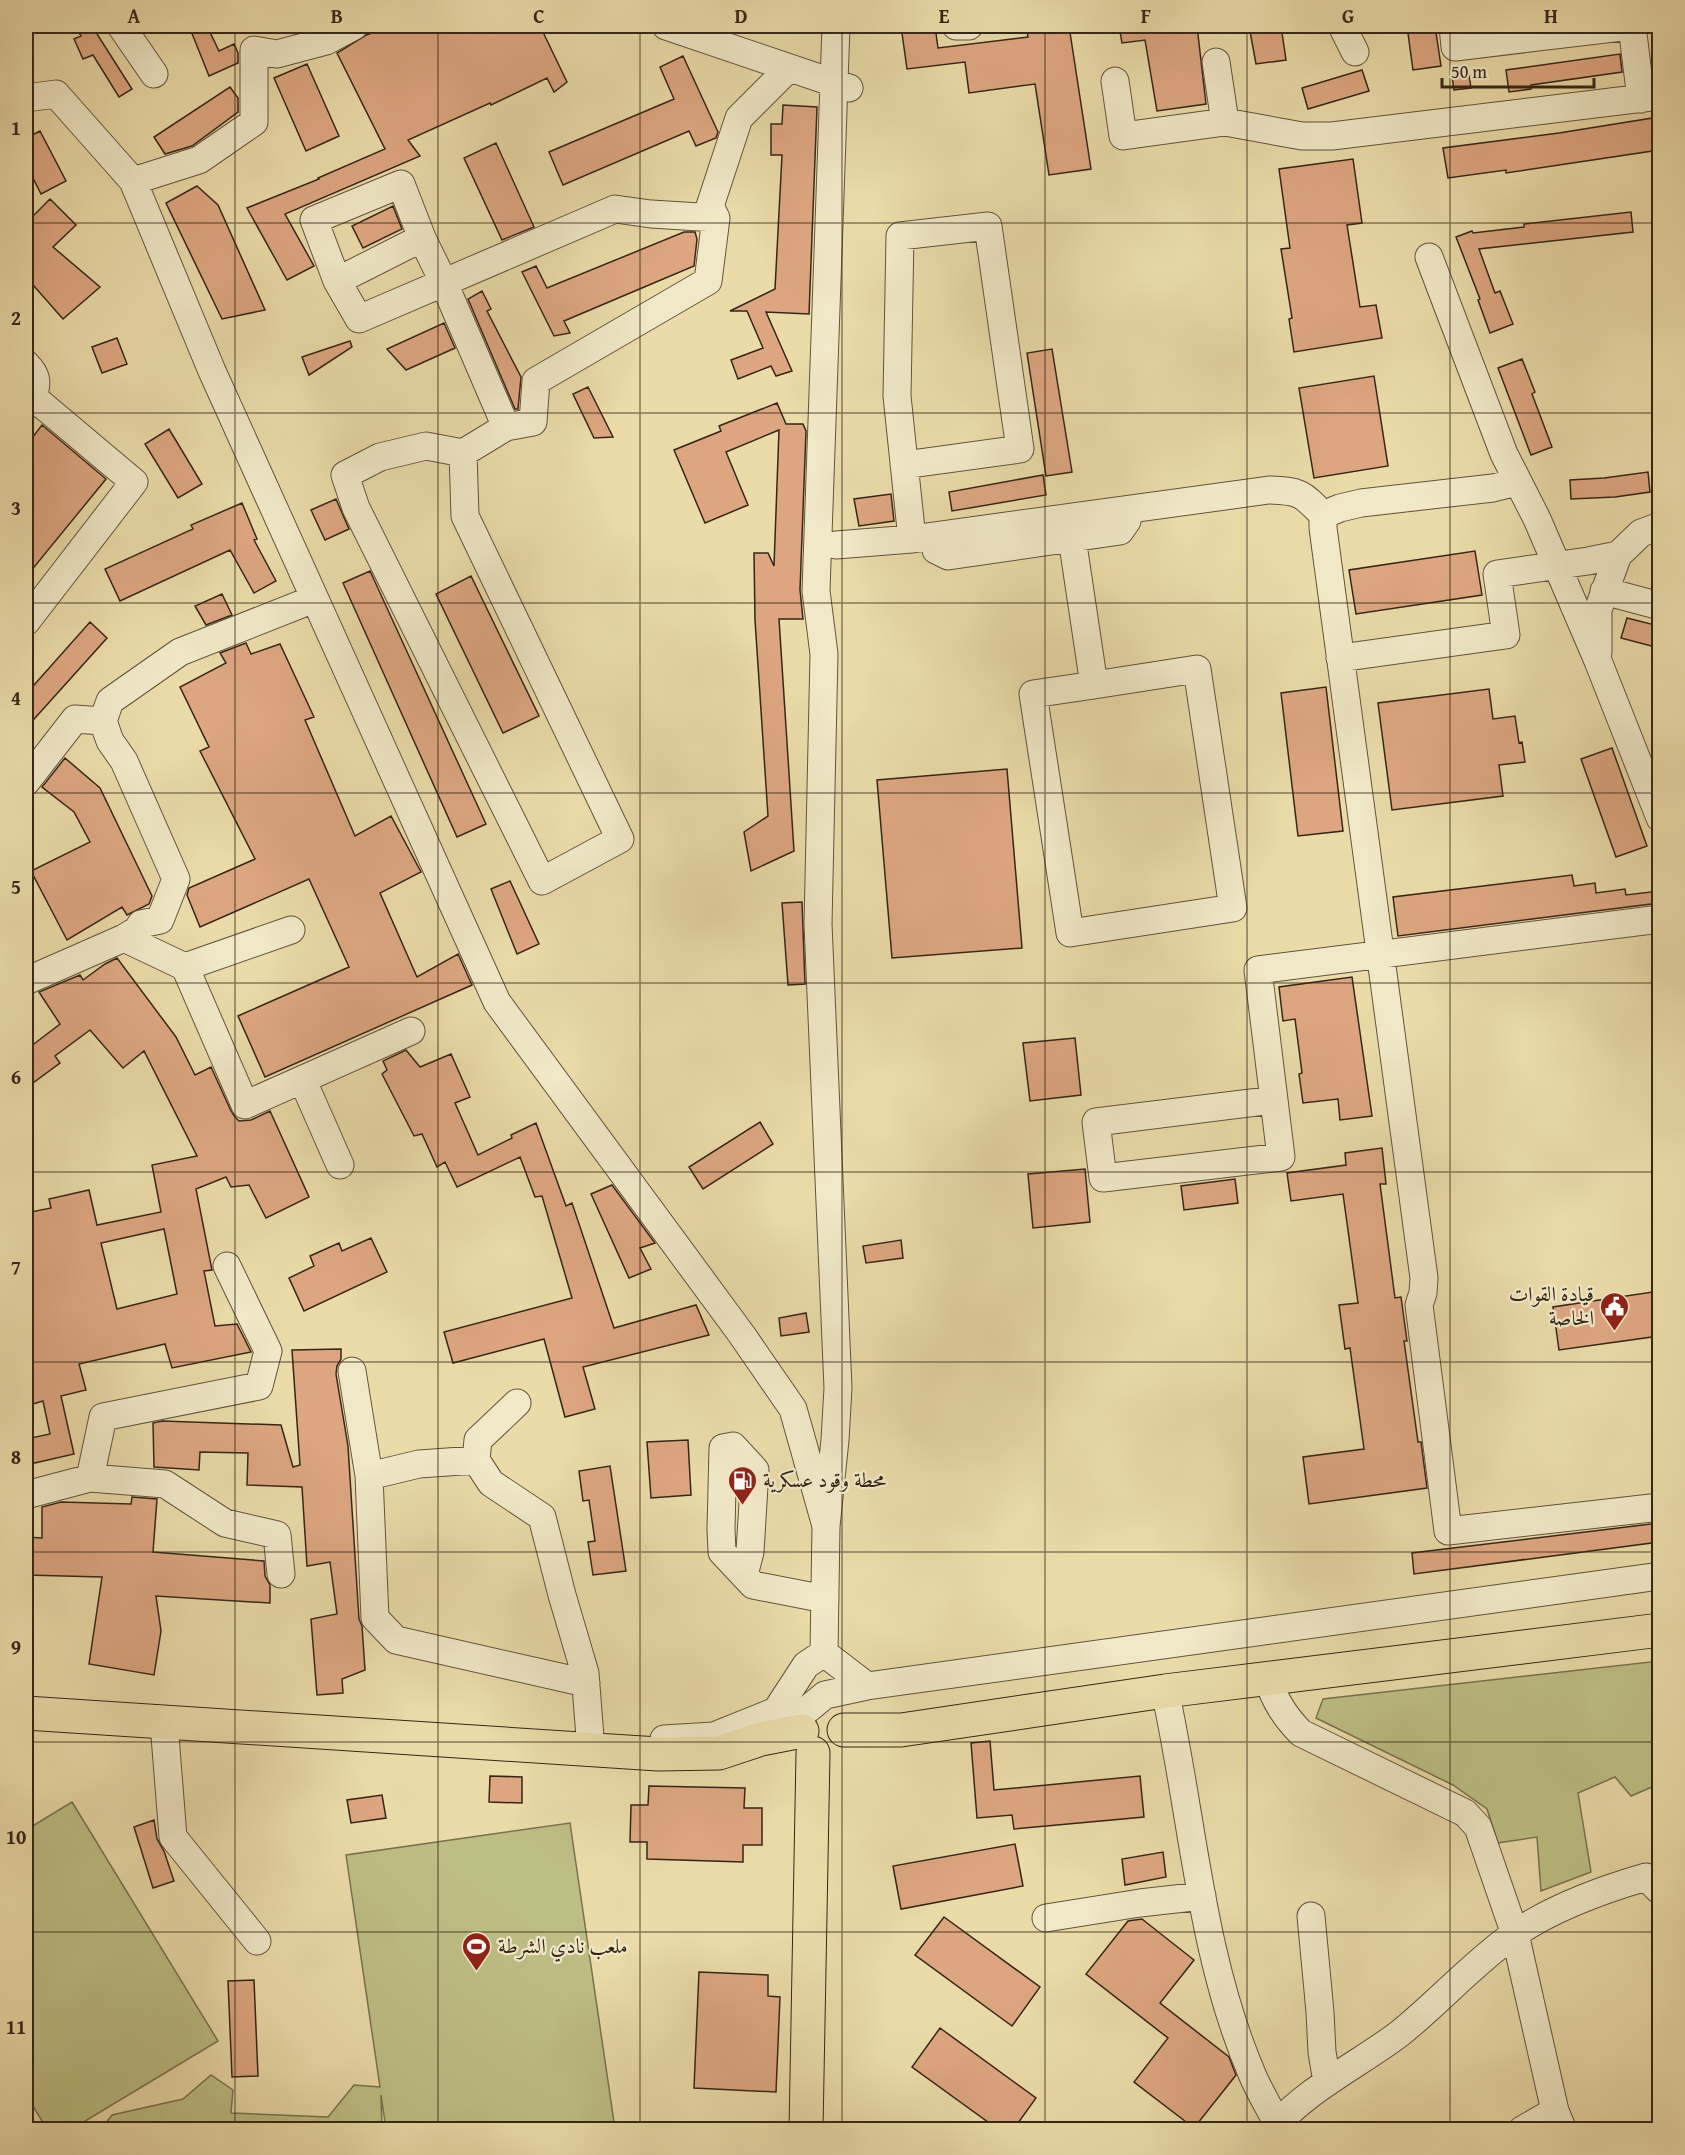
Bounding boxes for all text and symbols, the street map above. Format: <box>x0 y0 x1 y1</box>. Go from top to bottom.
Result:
text: A <box>128 1 141 30</box>
text: B <box>331 1 343 30</box>
text: C <box>533 1 545 30</box>
text: D <box>734 1 748 30</box>
text: E <box>939 1 950 30</box>
text: F <box>1141 1 1151 30</box>
text: G <box>1342 1 1354 30</box>
text: H <box>1544 1 1558 30</box>
scale bar <box>1442 51 1594 89</box>
text: 50 m <box>1451 58 1487 85</box>
text: 1 <box>11 113 21 142</box>
text: 2 <box>11 303 21 332</box>
text: 3 <box>11 493 21 522</box>
text: 4 <box>11 683 21 712</box>
text: 5 <box>11 872 21 901</box>
text: 6 <box>11 1062 21 1091</box>
text: 7 <box>11 1252 21 1281</box>
place label: قيادة القوات الخاصة <box>1509 1278 1594 1333</box>
public building icon: قيادة القوات الخاصة <box>1599 1290 1631 1332</box>
text: 8 <box>11 1442 21 1471</box>
fuel station icon: محطة وقود عسكرية <box>726 1464 758 1506</box>
place label: محطة وقود عسكرية <box>763 1464 886 1495</box>
text: 9 <box>11 1632 21 1661</box>
text: 10 <box>6 1822 26 1851</box>
sports icon: ملعب نادي الشرطة <box>461 1930 493 1972</box>
place label: ملعب نادي الشرطة <box>498 1930 628 1962</box>
text: 11 <box>6 2012 26 2041</box>

